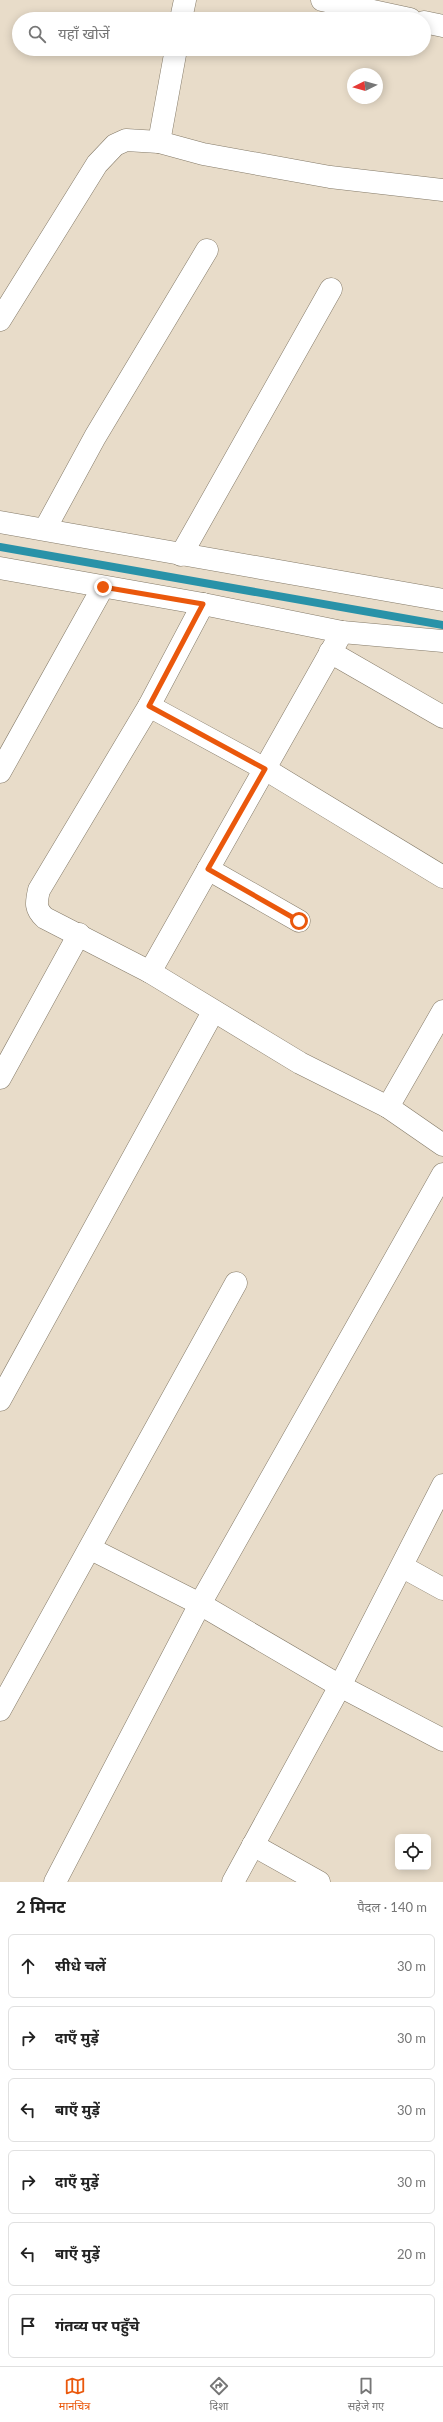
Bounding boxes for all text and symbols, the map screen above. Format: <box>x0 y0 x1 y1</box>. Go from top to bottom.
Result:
search box <box>12 12 431 56</box>
icon: search <box>26 23 48 45</box>
text: यहाँ खोजें <box>58 24 110 42</box>
north arrow <box>347 68 383 104</box>
route end <box>94 578 112 596</box>
route start <box>290 912 308 930</box>
map controls <box>395 1834 431 1870</box>
button: locate <box>395 1834 431 1870</box>
text: 2 मिनट <box>16 1896 66 1917</box>
text: पैदल · 140 m <box>357 1899 427 1915</box>
icon: ahead <box>17 1955 39 1977</box>
text: सीधे चलें <box>55 1956 106 1974</box>
text: 30 m <box>397 1958 426 1974</box>
icon: right <box>17 2027 39 2049</box>
text: दाएँ मुड़ें <box>55 2028 99 2046</box>
text: 30 m <box>397 2030 426 2046</box>
icon: left <box>17 2099 39 2121</box>
text: बाएँ मुड़ें <box>55 2100 100 2118</box>
text: 30 m <box>397 2102 426 2118</box>
icon: right <box>17 2171 39 2193</box>
text: दाएँ मुड़ें <box>55 2172 99 2190</box>
text: 30 m <box>397 2174 426 2190</box>
icon: left <box>17 2243 39 2265</box>
text: बाएँ मुड़ें <box>55 2244 100 2262</box>
text: 20 m <box>397 2246 426 2262</box>
icon: arrive <box>17 2315 39 2337</box>
text: गंतव्य पर पहुँचे <box>55 2316 139 2334</box>
tab: मानचित्र <box>59 2375 90 2414</box>
tab: दिशा <box>208 2375 230 2414</box>
tab: सहेजे गए <box>348 2375 384 2414</box>

